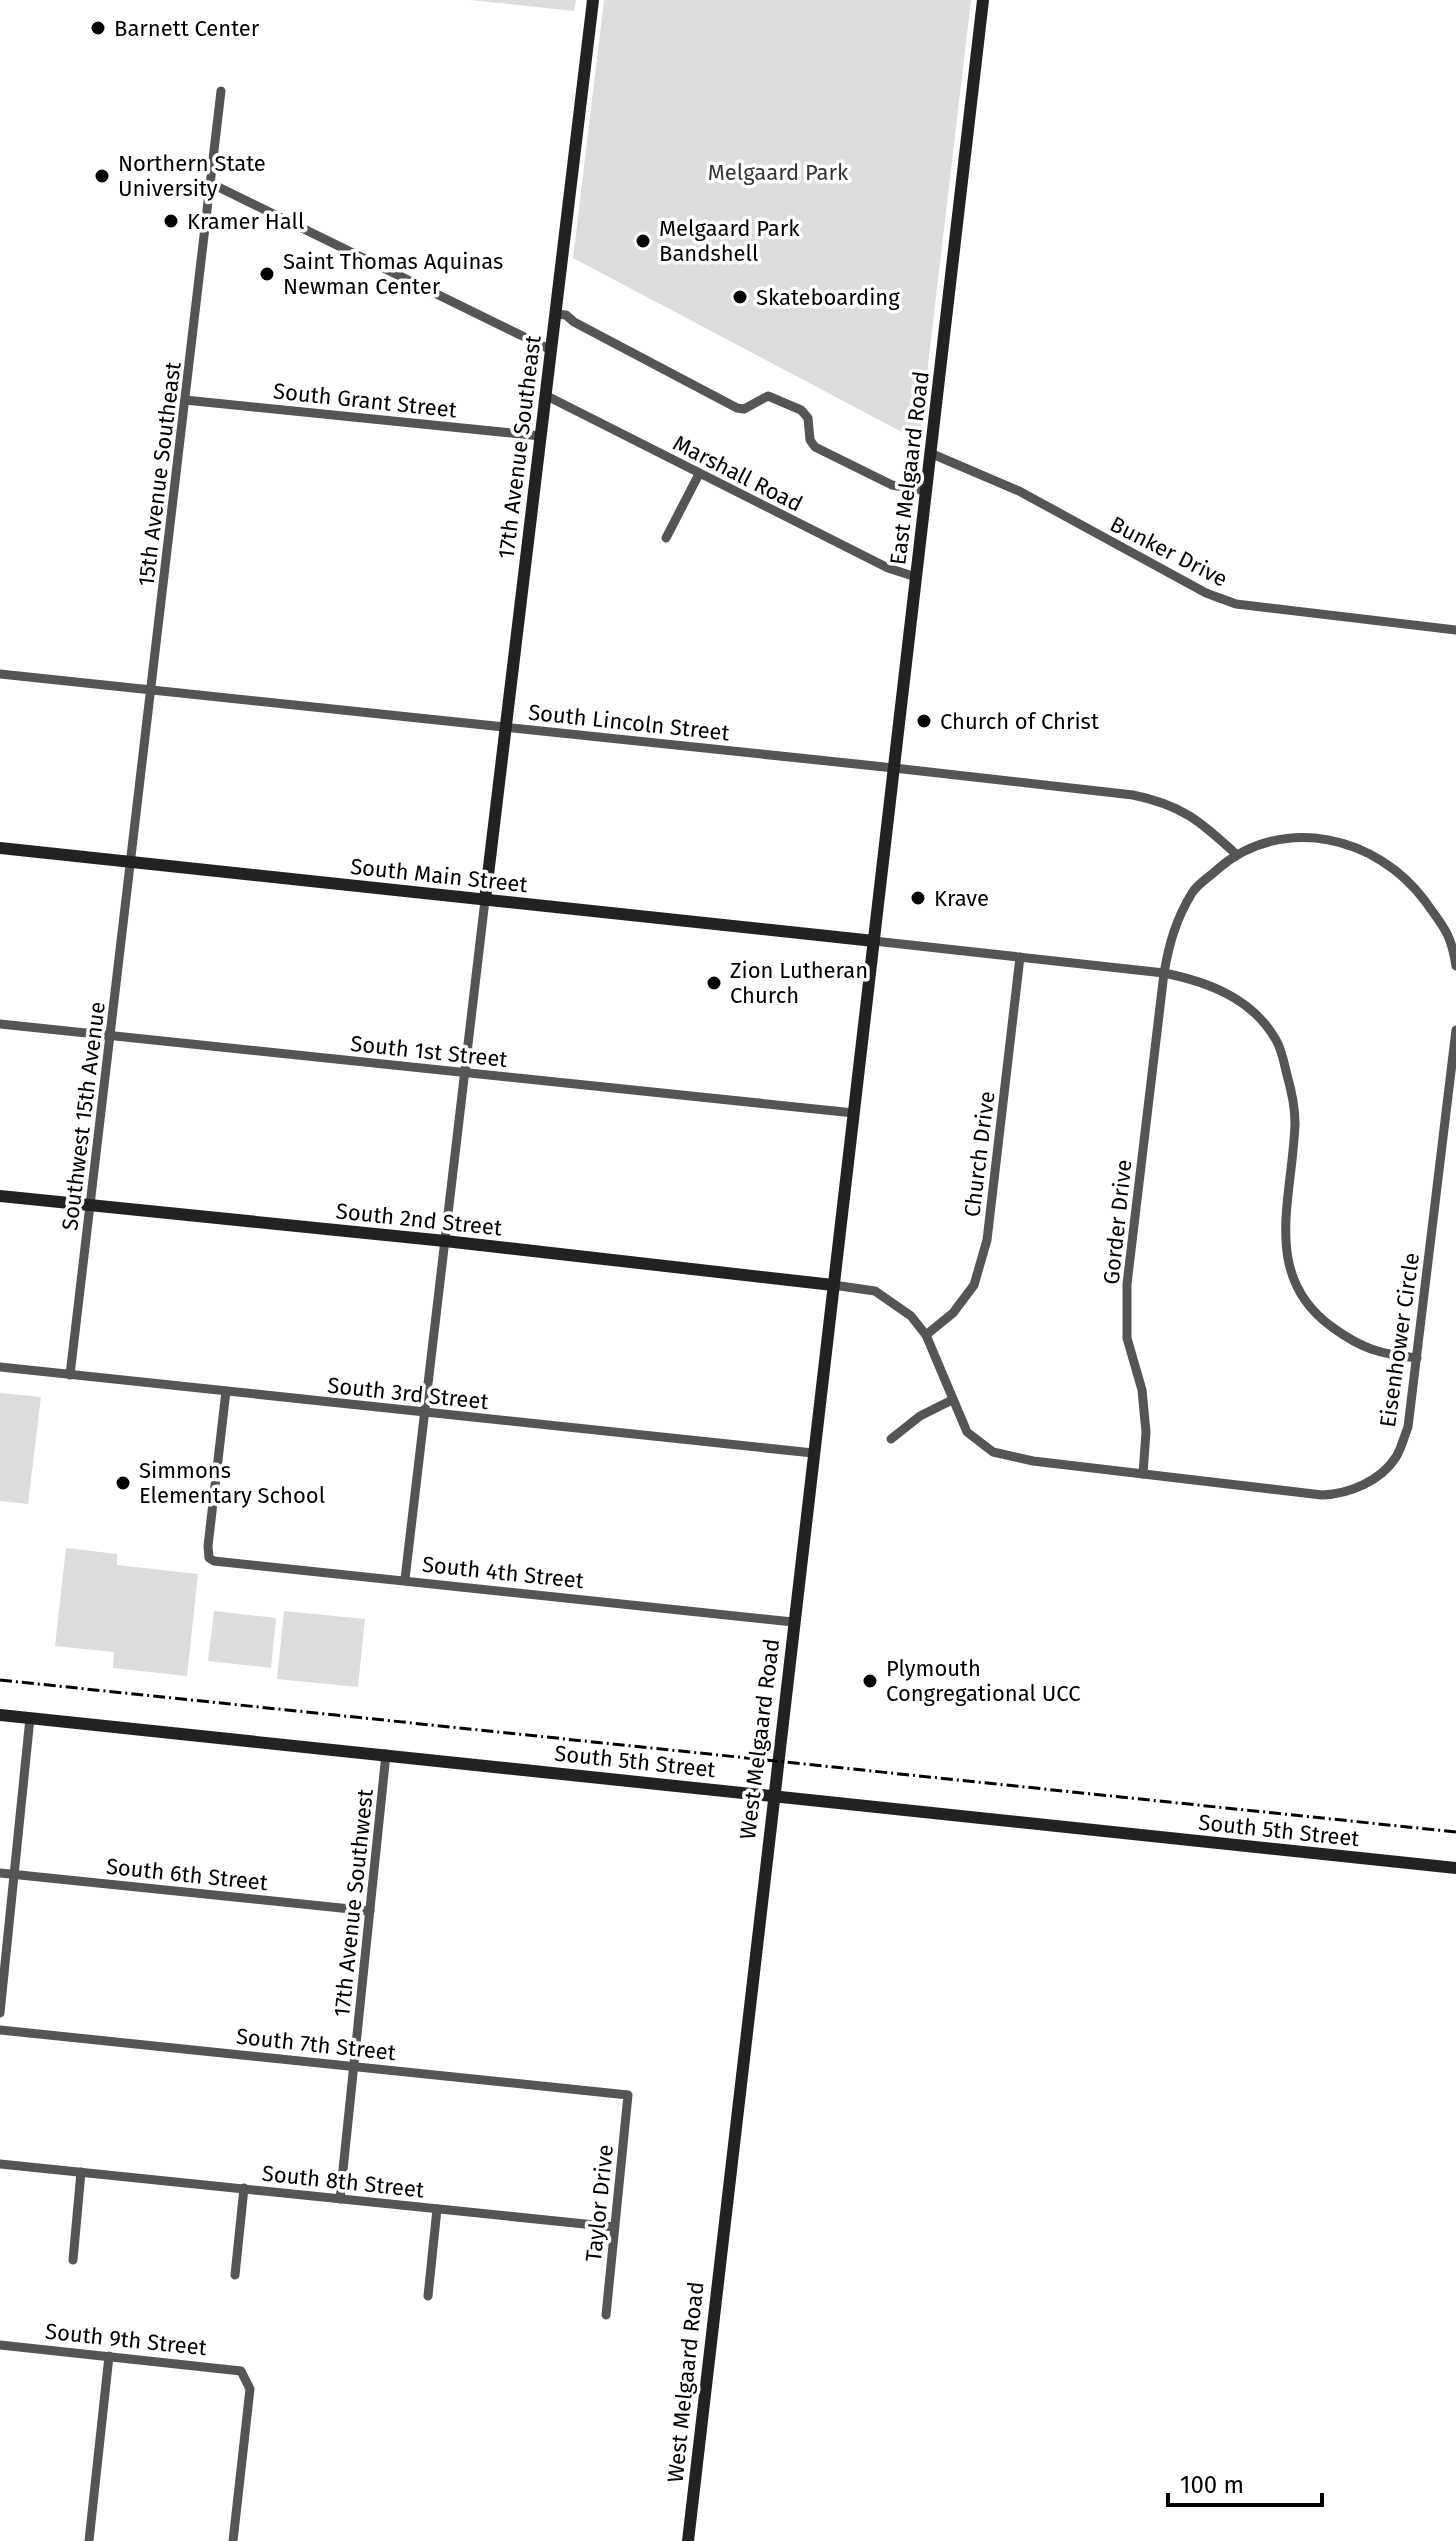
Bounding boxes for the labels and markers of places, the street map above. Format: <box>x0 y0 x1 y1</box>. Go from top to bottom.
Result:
place label: Barnett Center <box>114 15 260 42</box>
marker: Barnett Center <box>89 19 107 37</box>
place label: Northern State University <box>118 150 266 202</box>
marker: Northern State University <box>93 167 111 185</box>
place label: Kramer Hall <box>187 208 304 235</box>
marker: Kramer Hall <box>162 212 180 230</box>
place label: Melgaard Park Bandshell <box>659 215 800 267</box>
marker: Melgaard Park Bandshell <box>634 232 652 250</box>
place label: Saint Thomas Aquinas Newman Center <box>283 248 503 300</box>
marker: Saint Thomas Aquinas Newman Center <box>258 265 276 283</box>
place label: Skateboarding <box>756 284 900 311</box>
marker: Skateboarding <box>731 288 749 306</box>
place label: Church of Christ <box>940 708 1099 735</box>
marker: Church of Christ <box>915 712 933 730</box>
place label: Krave <box>934 885 989 912</box>
marker: Krave <box>909 889 927 907</box>
place label: Zion Lutheran Church <box>730 957 868 1009</box>
marker: Zion Lutheran Church <box>705 974 723 992</box>
place label: Simmons Elementary School <box>139 1457 325 1509</box>
marker: Simmons Elementary School <box>114 1474 132 1492</box>
place label: Plymouth Congregational UCC <box>886 1655 1081 1707</box>
marker: Plymouth Congregational UCC <box>861 1672 879 1690</box>

